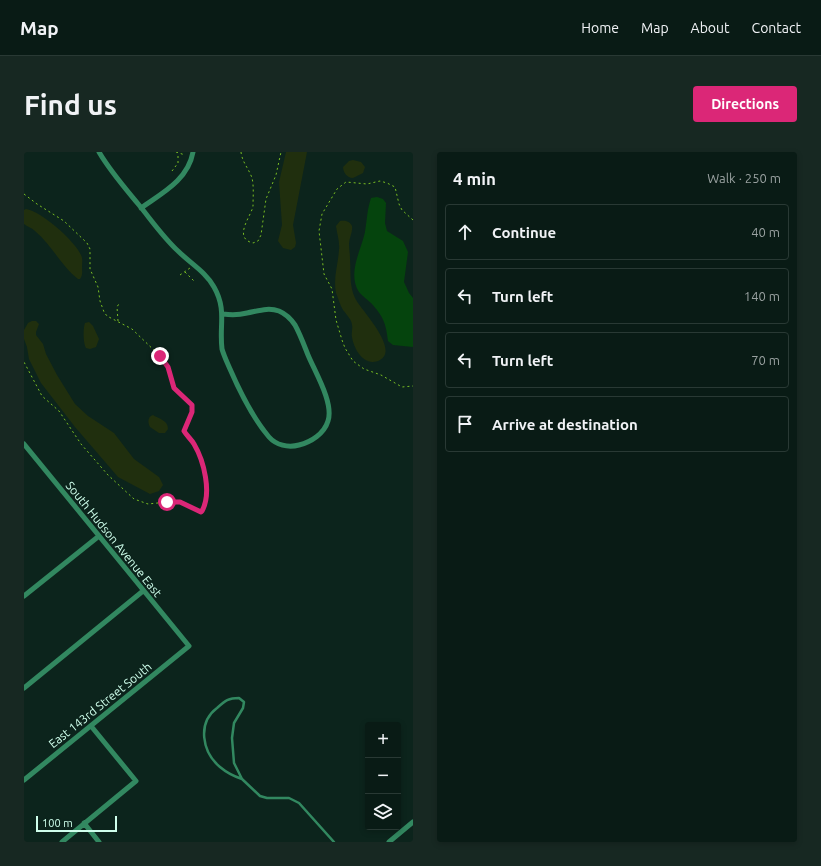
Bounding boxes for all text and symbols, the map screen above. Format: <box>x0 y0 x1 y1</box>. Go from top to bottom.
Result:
text: Map <box>20 17 59 39</box>
text: Home <box>581 20 619 36</box>
text: Map <box>641 20 669 36</box>
text: About <box>691 20 730 36</box>
text: Contact <box>752 20 801 36</box>
button: Directions <box>693 86 797 122</box>
text: Find us <box>24 89 117 120</box>
text: 4 min <box>453 169 496 188</box>
text: Walk · 250 m <box>707 171 781 185</box>
icon: ahead <box>454 221 476 243</box>
text: Continue <box>492 224 556 241</box>
text: 40 m <box>751 225 780 239</box>
icon: left <box>454 285 476 307</box>
text: Turn left <box>492 288 553 305</box>
text: 140 m <box>744 289 780 303</box>
route end <box>151 347 169 365</box>
icon: left <box>454 349 476 371</box>
text: Turn left <box>492 352 553 369</box>
text: 70 m <box>751 353 780 367</box>
icon: arrive <box>454 413 476 435</box>
text: Arrive at destination <box>492 416 638 433</box>
street label: South Hudson Avenue East <box>63 479 165 599</box>
route start <box>158 493 176 511</box>
street label: East 143rd Street South <box>46 660 154 750</box>
map controls <box>365 722 401 830</box>
button: + <box>365 722 401 758</box>
button: − <box>365 758 401 794</box>
button: layers <box>365 794 401 830</box>
scale bar <box>36 814 117 833</box>
text: 100 m <box>42 817 73 829</box>

